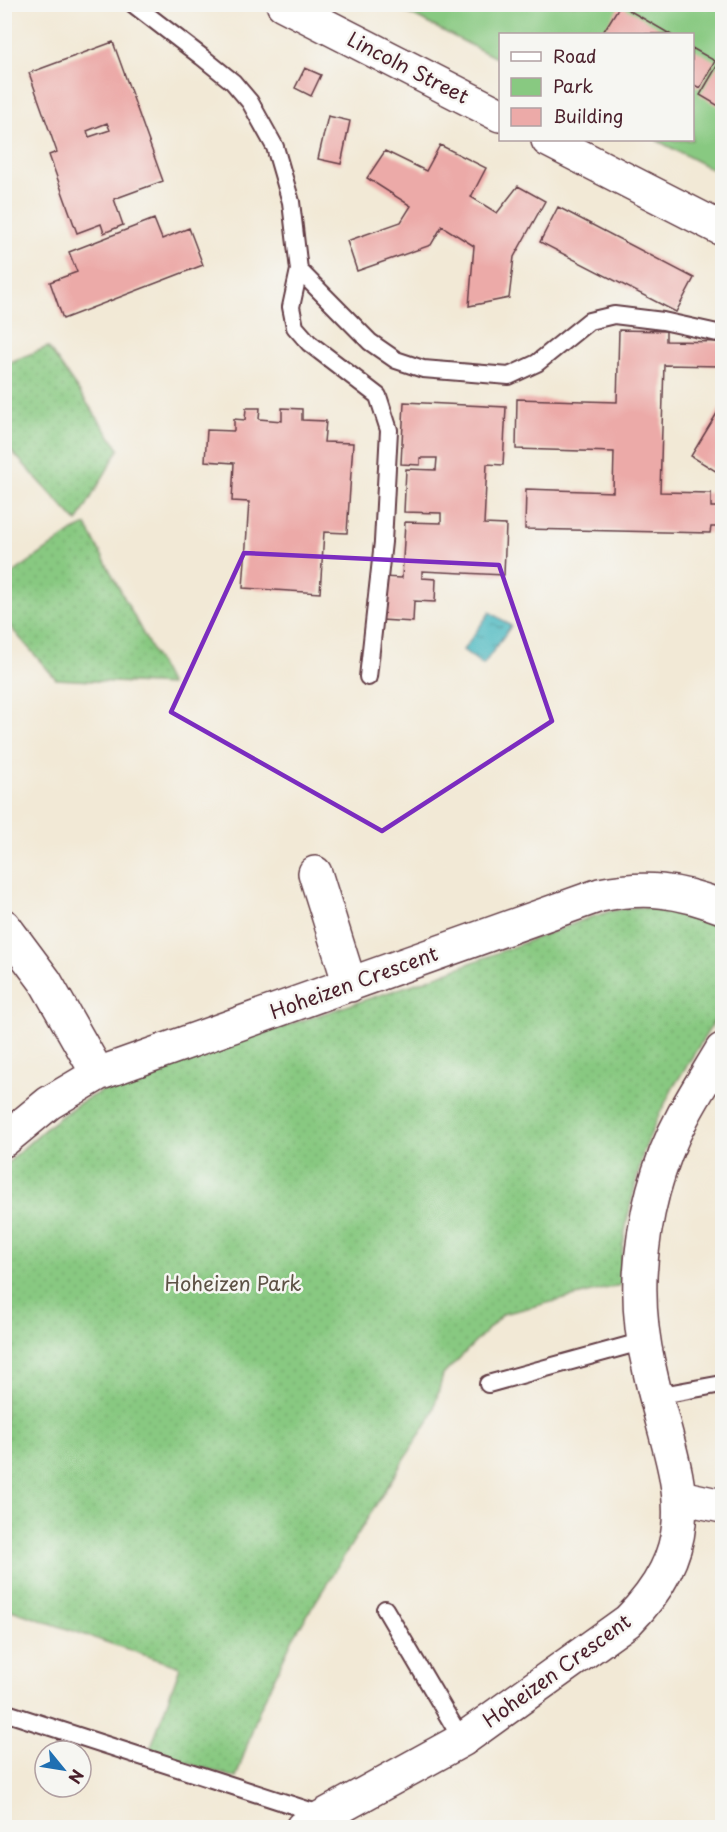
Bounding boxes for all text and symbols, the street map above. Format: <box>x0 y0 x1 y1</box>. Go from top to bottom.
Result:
street label: Lincoln Street <box>342 24 475 111</box>
legend <box>499 33 694 141</box>
text: Road <box>553 42 597 69</box>
text: Park <box>553 72 593 99</box>
text: Building <box>553 102 623 129</box>
street label: Hoheizen Crescent <box>265 938 442 1026</box>
park label: Hoheizen Park <box>164 1268 302 1298</box>
street label: Hoheizen Crescent <box>476 1606 637 1734</box>
north arrow <box>33 1739 93 1799</box>
text: N <box>63 1766 90 1788</box>

